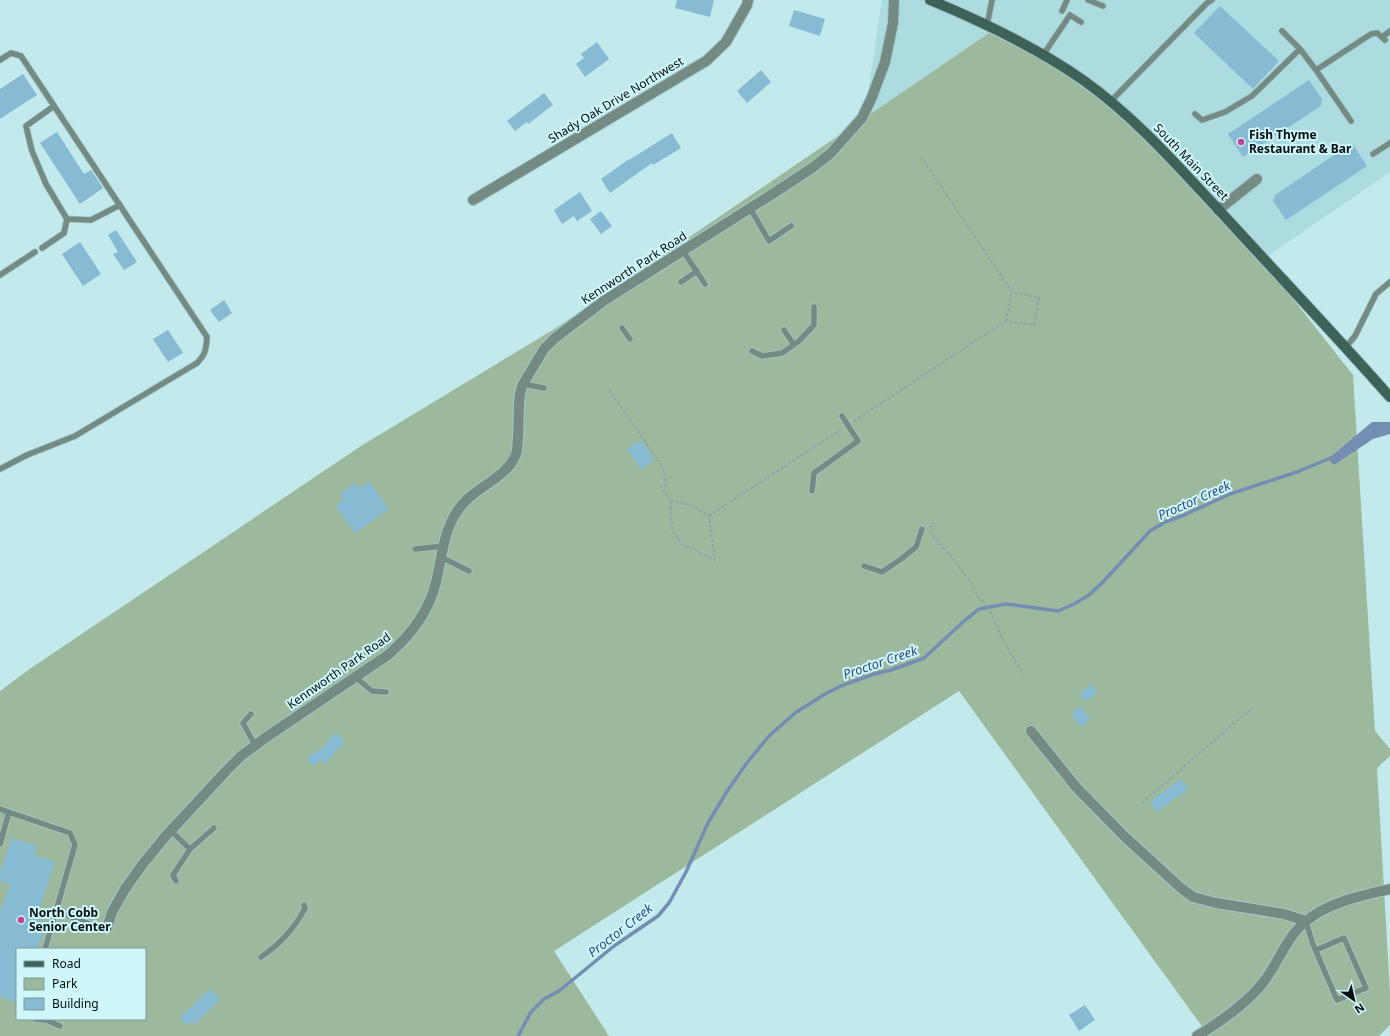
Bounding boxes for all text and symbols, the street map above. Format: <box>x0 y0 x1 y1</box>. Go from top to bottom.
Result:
street label: Shady Oak Drive Northwest <box>545 52 687 147</box>
street label: South Main Street <box>1150 119 1233 204</box>
place label: Fish Thyme Restaurant & Bar <box>1249 126 1352 157</box>
marker: Fish Thyme Restaurant & Bar <box>1236 137 1246 147</box>
street label: Kennworth Park Road <box>578 227 690 308</box>
water label: Proctor Creek <box>1155 476 1234 524</box>
street label: Kennworth Park Road <box>284 628 394 713</box>
water label: Proctor Creek <box>840 641 920 683</box>
water label: Proctor Creek <box>584 899 657 961</box>
place label: North Cobb Senior Center <box>29 904 111 935</box>
marker: North Cobb Senior Center <box>16 915 26 925</box>
legend <box>16 948 146 1020</box>
text: Road <box>52 955 81 972</box>
text: Park <box>52 975 78 992</box>
north arrow <box>1334 980 1374 1020</box>
text: Building <box>52 995 99 1012</box>
text: N <box>1352 1000 1368 1017</box>

